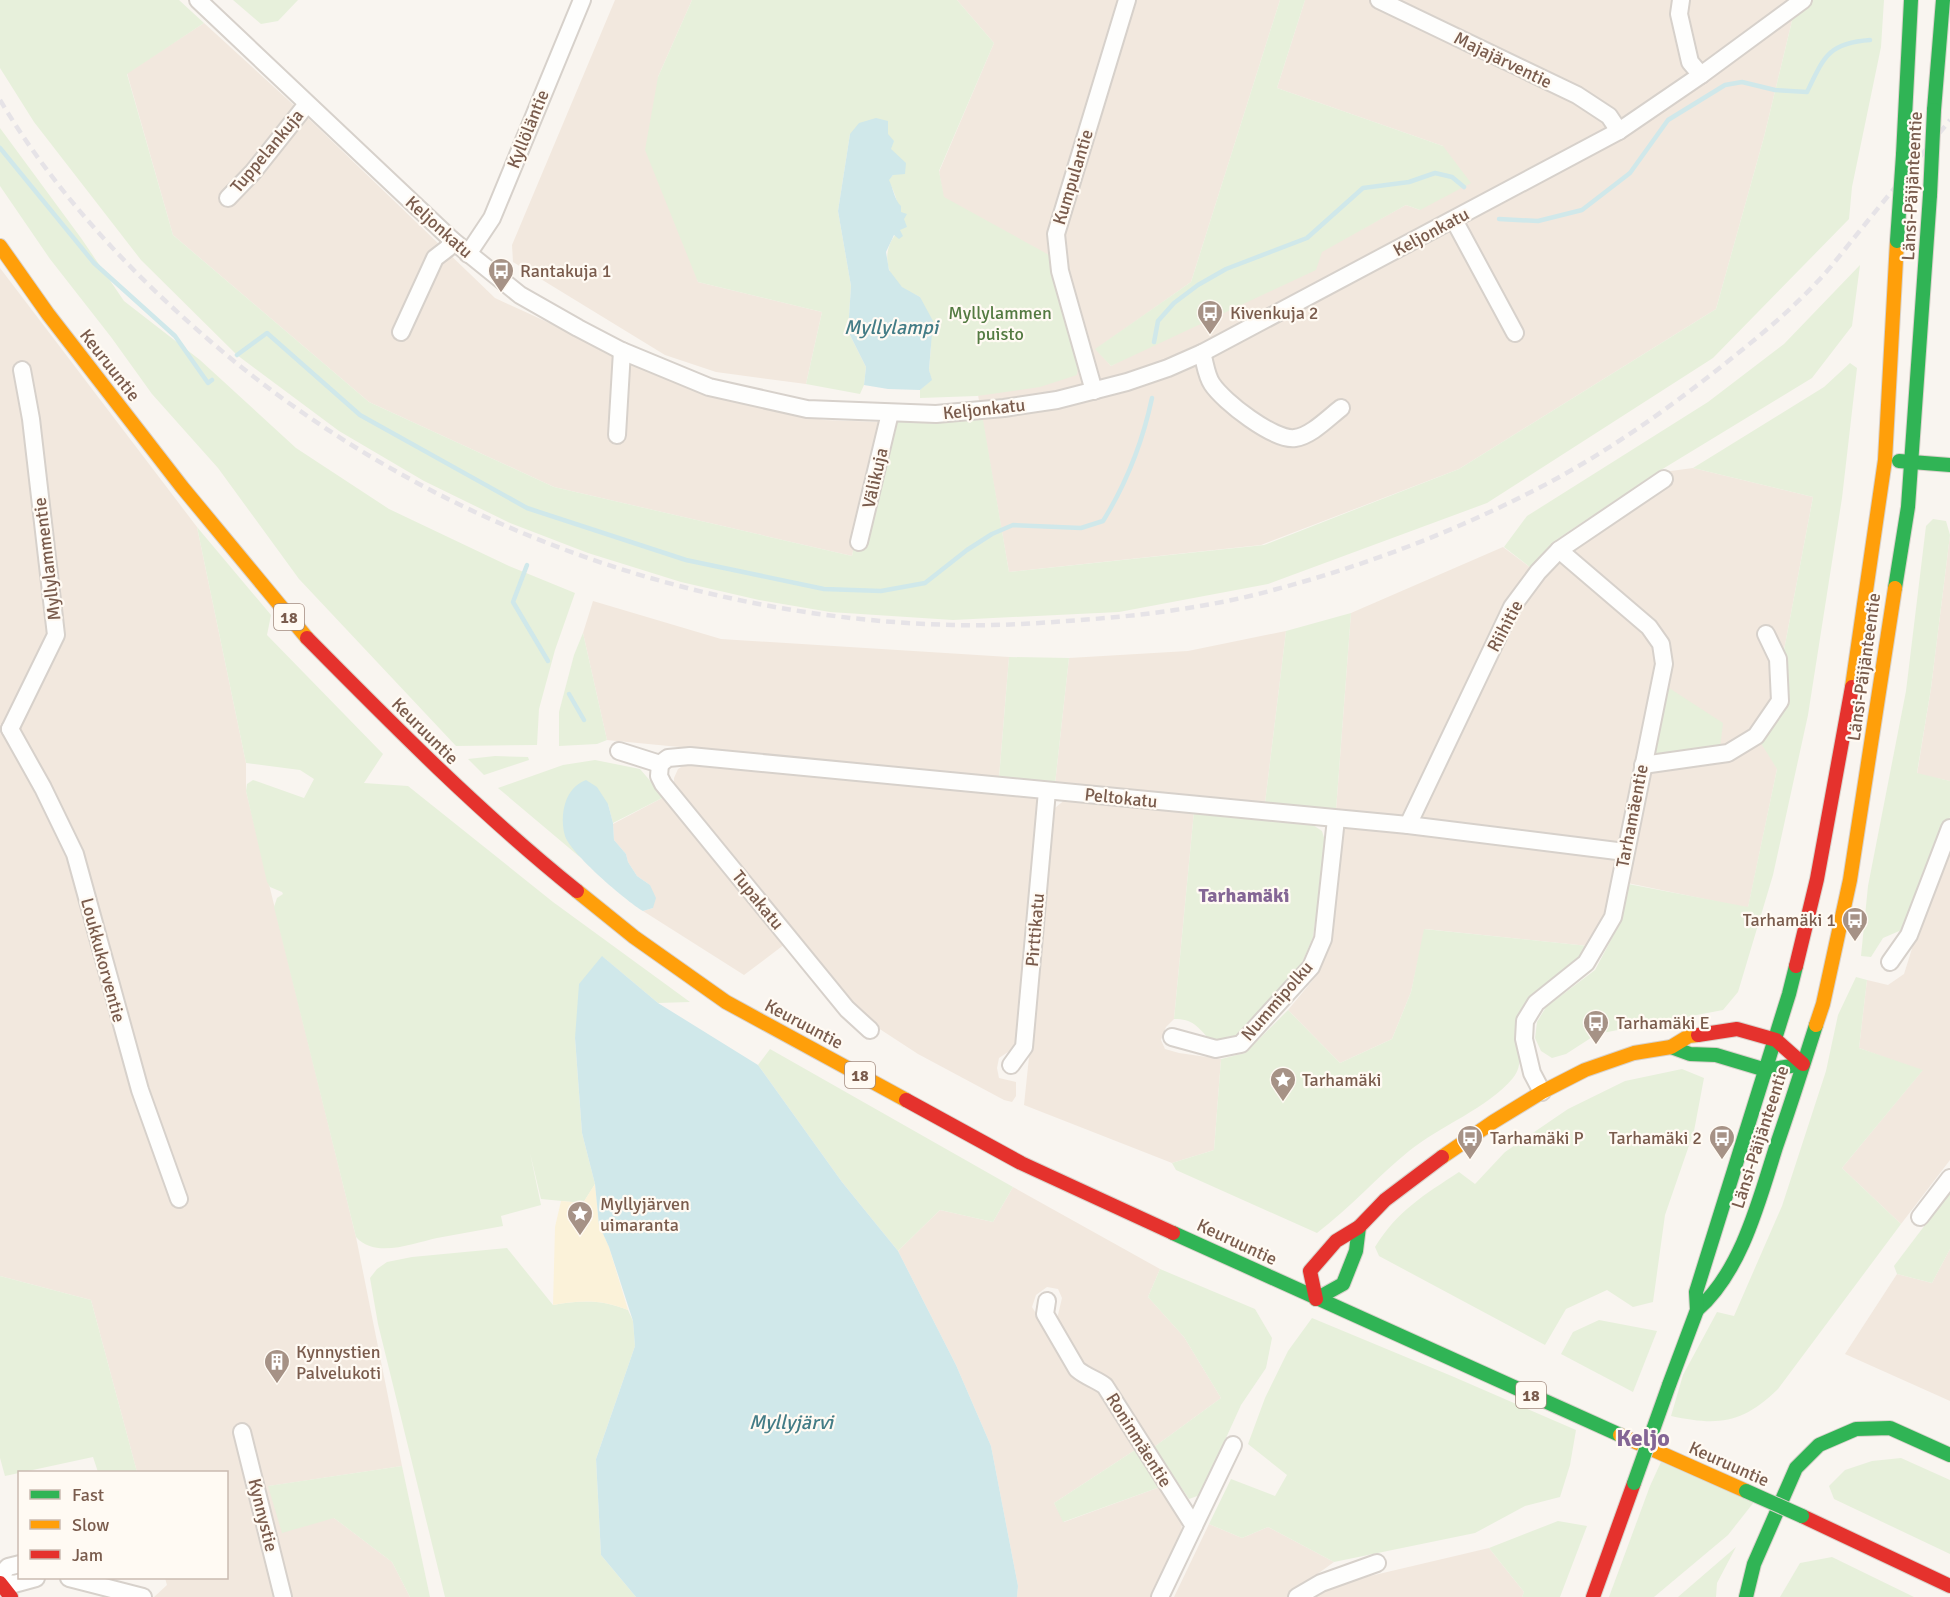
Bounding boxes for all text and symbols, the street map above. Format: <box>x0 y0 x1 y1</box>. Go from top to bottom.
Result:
street label: Majajärventie <box>1450 27 1556 93</box>
street label: Kyllöläntie <box>502 86 554 172</box>
street label: Tuppelankuja <box>226 105 308 197</box>
street label: Länsi-Päijänteentie <box>1897 111 1927 261</box>
street label: Kumpulantie <box>1048 127 1098 227</box>
street label: Keljonkatu <box>401 191 477 263</box>
street label: Keljonkatu <box>1389 203 1473 261</box>
bus stop icon: Rantakuja 1 <box>486 256 516 294</box>
place label: Rantakuja 1 <box>520 260 611 282</box>
bus stop icon: Kivenkuja 2 <box>1195 298 1225 336</box>
park label: Myllylammen puisto <box>948 302 1052 345</box>
place label: Kivenkuja 2 <box>1230 302 1319 324</box>
water label: Myllylampi <box>844 315 940 340</box>
street label: Keuruuntie <box>75 324 145 406</box>
street label: Keljonkatu <box>942 394 1026 424</box>
street label: Välikuja <box>857 446 893 510</box>
street label: Myllylammentie <box>29 496 65 622</box>
street label: Länsi-Päijänteentie <box>1843 592 1885 742</box>
street label: Riihitie <box>1482 596 1528 656</box>
road number: 18 <box>274 604 304 630</box>
street label: Keuruuntie <box>387 693 463 769</box>
street label: Tarhamäentie <box>1611 762 1653 870</box>
street label: Peltokatu <box>1083 783 1159 813</box>
street label: Tupakatu <box>727 866 789 934</box>
district label: Tarhamäki <box>1199 883 1289 908</box>
street label: Pirttikatu <box>1021 892 1049 968</box>
street label: Loukkukorventie <box>76 895 130 1025</box>
bus stop icon: Tarhamäki 1 <box>1840 905 1870 943</box>
place label: Tarhamäki 1 <box>1743 909 1836 931</box>
street label: Nummipolku <box>1236 957 1318 1045</box>
street label: Keuruuntie <box>761 994 847 1054</box>
bus stop icon: Tarhamäki E <box>1581 1008 1611 1046</box>
place label: Tarhamäki E <box>1616 1012 1710 1034</box>
road number: 18 <box>845 1062 875 1088</box>
street label: Länsi-Päijänteentie <box>1726 1063 1794 1211</box>
place icon: Tarhamäki <box>1268 1065 1298 1103</box>
place label: Tarhamäki <box>1302 1069 1381 1091</box>
bus stop icon: Tarhamäki P <box>1455 1123 1485 1161</box>
bus stop icon: Tarhamäki 2 <box>1707 1123 1737 1161</box>
place label: Tarhamäki P <box>1490 1127 1584 1149</box>
place label: Tarhamäki 2 <box>1609 1127 1702 1149</box>
place label: Myllyjärven uimaranta <box>600 1193 690 1236</box>
place icon: Myllyjärven uimaranta <box>565 1199 595 1237</box>
street label: Keuruuntie <box>1193 1214 1281 1270</box>
place label: Kynnystien Palvelukoti <box>296 1341 381 1384</box>
building icon: Kynnystien Palvelukoti <box>262 1347 292 1385</box>
road number: 18 <box>1516 1382 1546 1408</box>
street label: Roninmäentie <box>1101 1389 1177 1491</box>
water label: Myllyjärvi <box>749 1410 835 1435</box>
district label: Keljo <box>1616 1423 1670 1453</box>
street label: Keuruuntie <box>1685 1437 1773 1491</box>
legend <box>18 1471 228 1579</box>
street label: Kynnystie <box>243 1476 283 1554</box>
text: Fast <box>72 1484 104 1506</box>
text: Slow <box>72 1514 109 1536</box>
text: Jam <box>72 1544 103 1566</box>

